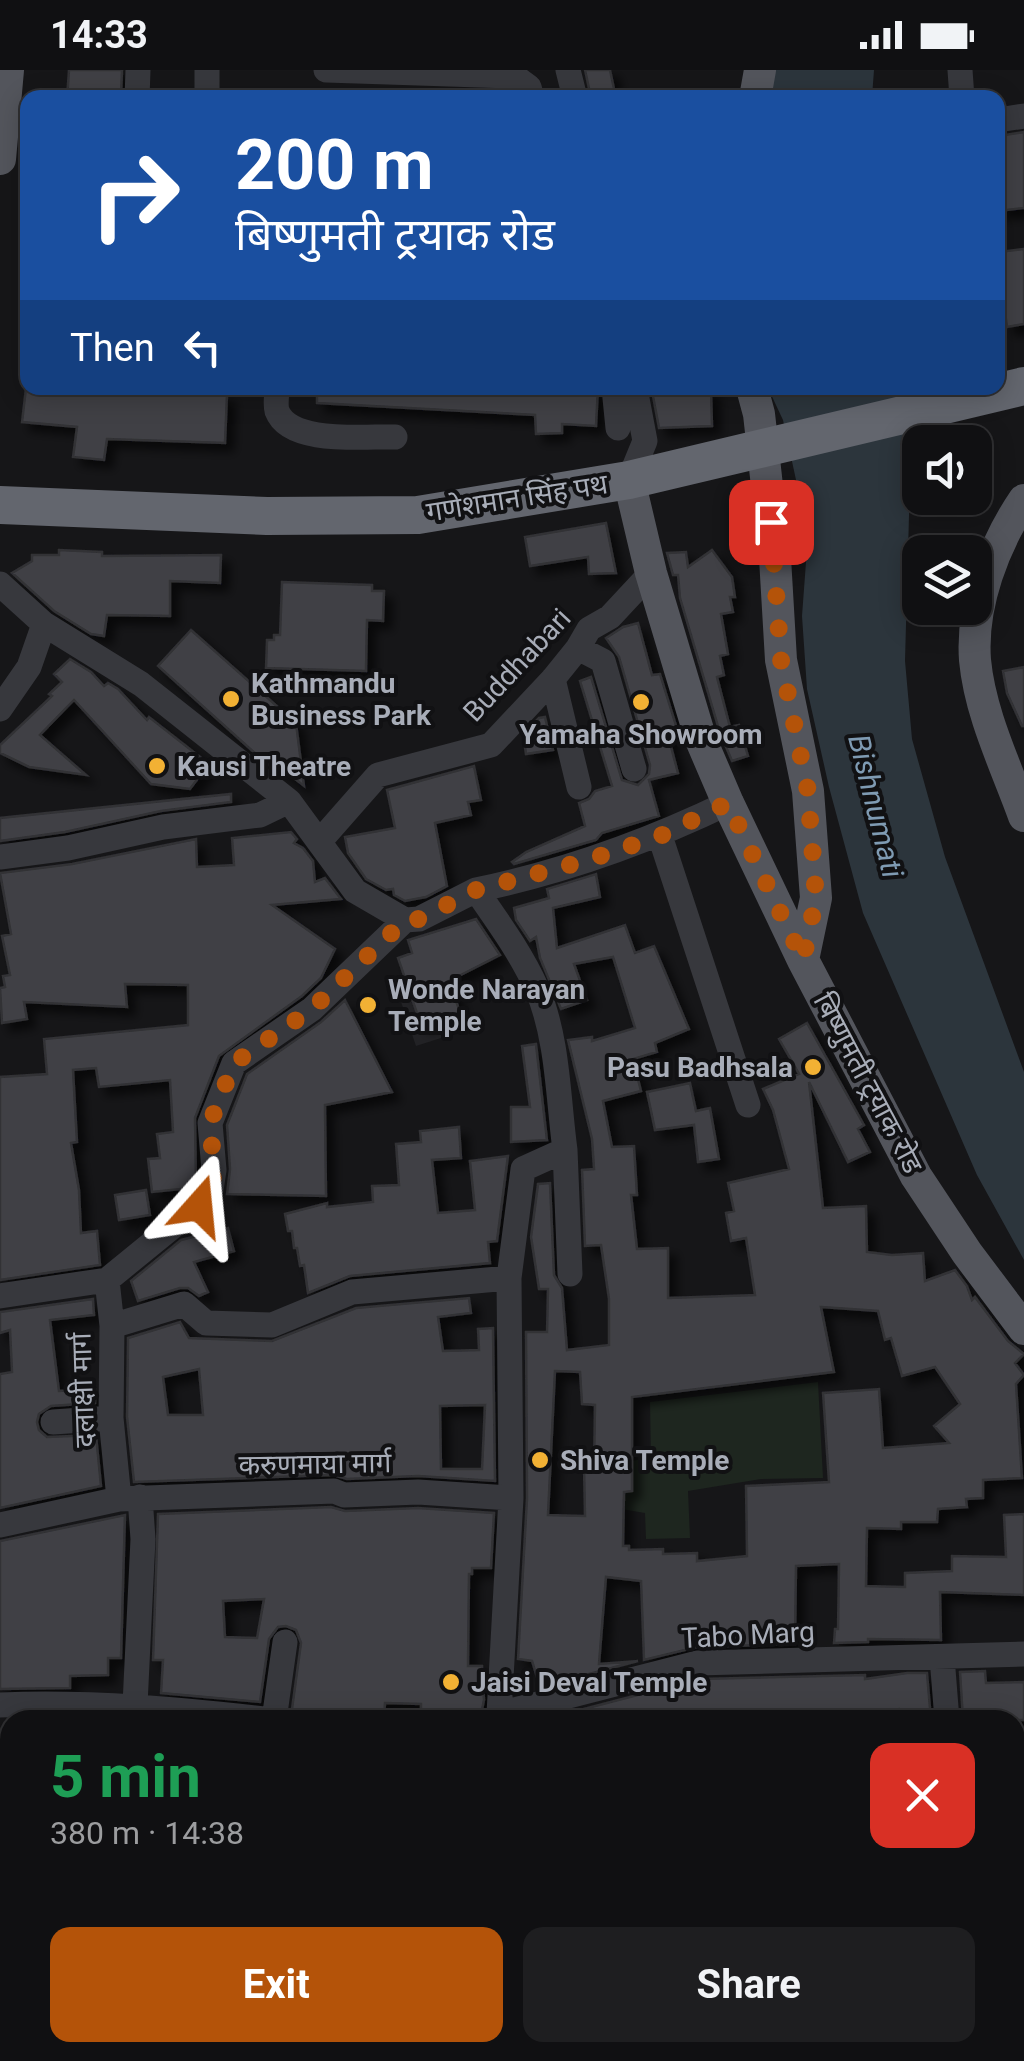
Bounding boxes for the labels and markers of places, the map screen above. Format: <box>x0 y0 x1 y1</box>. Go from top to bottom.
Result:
pin <box>729 480 814 565</box>
place label: Kathmandu Business Park <box>251 667 432 732</box>
marker: Kathmandu Business Park <box>220 688 242 710</box>
marker: Yamaha Showroom <box>630 691 652 713</box>
place label: Yamaha Showroom <box>519 718 763 751</box>
place label: Kausi Theatre <box>177 750 351 783</box>
marker: Kausi Theatre <box>146 755 168 777</box>
place label: Wonde Narayan Temple <box>388 973 585 1038</box>
marker: Wonde Narayan Temple <box>357 994 379 1016</box>
place label: Pasu Badhsala <box>607 1051 793 1084</box>
marker: Pasu Badhsala <box>802 1056 824 1078</box>
place label: Shiva Temple <box>560 1444 729 1477</box>
marker: Shiva Temple <box>529 1449 551 1471</box>
place label: Jaisi Deval Temple <box>471 1666 707 1699</box>
marker: Jaisi Deval Temple <box>440 1671 462 1693</box>

